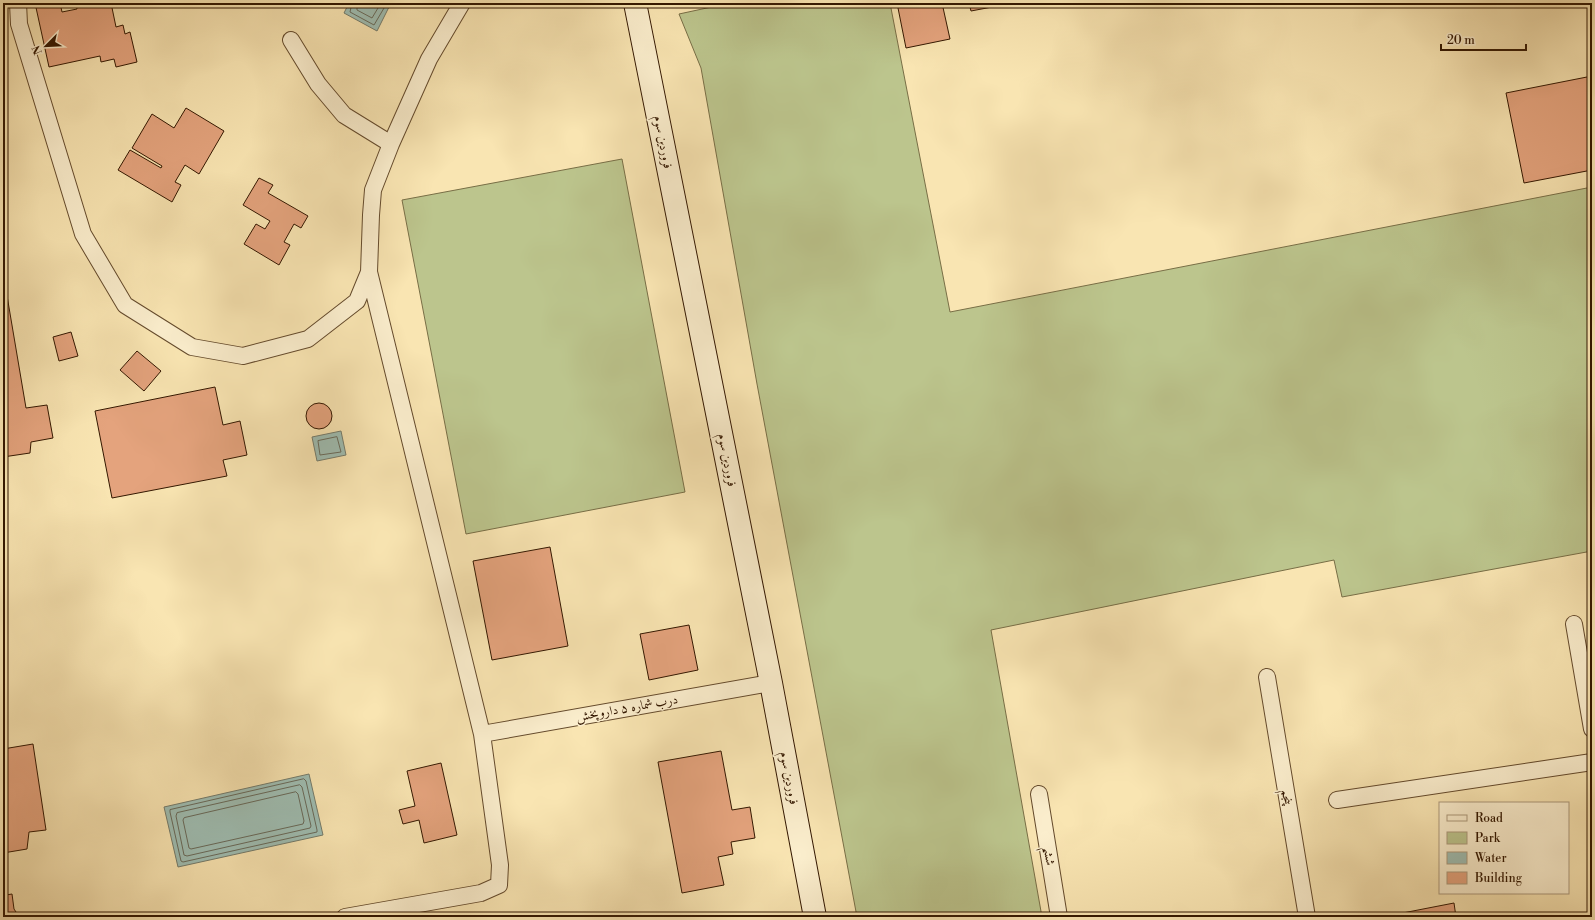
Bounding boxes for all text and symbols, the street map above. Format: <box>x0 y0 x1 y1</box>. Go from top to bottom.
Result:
north arrow <box>26 26 66 66</box>
scale bar <box>1441 26 1526 52</box>
text: 20 m <box>1447 33 1475 48</box>
text: N <box>29 43 46 56</box>
street label: فروردین سوم <box>647 114 676 171</box>
street label: فروردین سوم <box>711 432 740 489</box>
street label: درب شماره ۵ داروپخش <box>575 691 679 726</box>
street label: فروردین سوم <box>773 750 802 807</box>
street label: پنجم <box>1274 788 1296 807</box>
legend <box>1439 802 1569 894</box>
text: Road <box>1475 811 1503 826</box>
text: Park <box>1475 831 1501 846</box>
street label: ششم <box>1035 845 1058 868</box>
text: Water <box>1474 851 1507 866</box>
text: Building <box>1474 871 1523 886</box>

